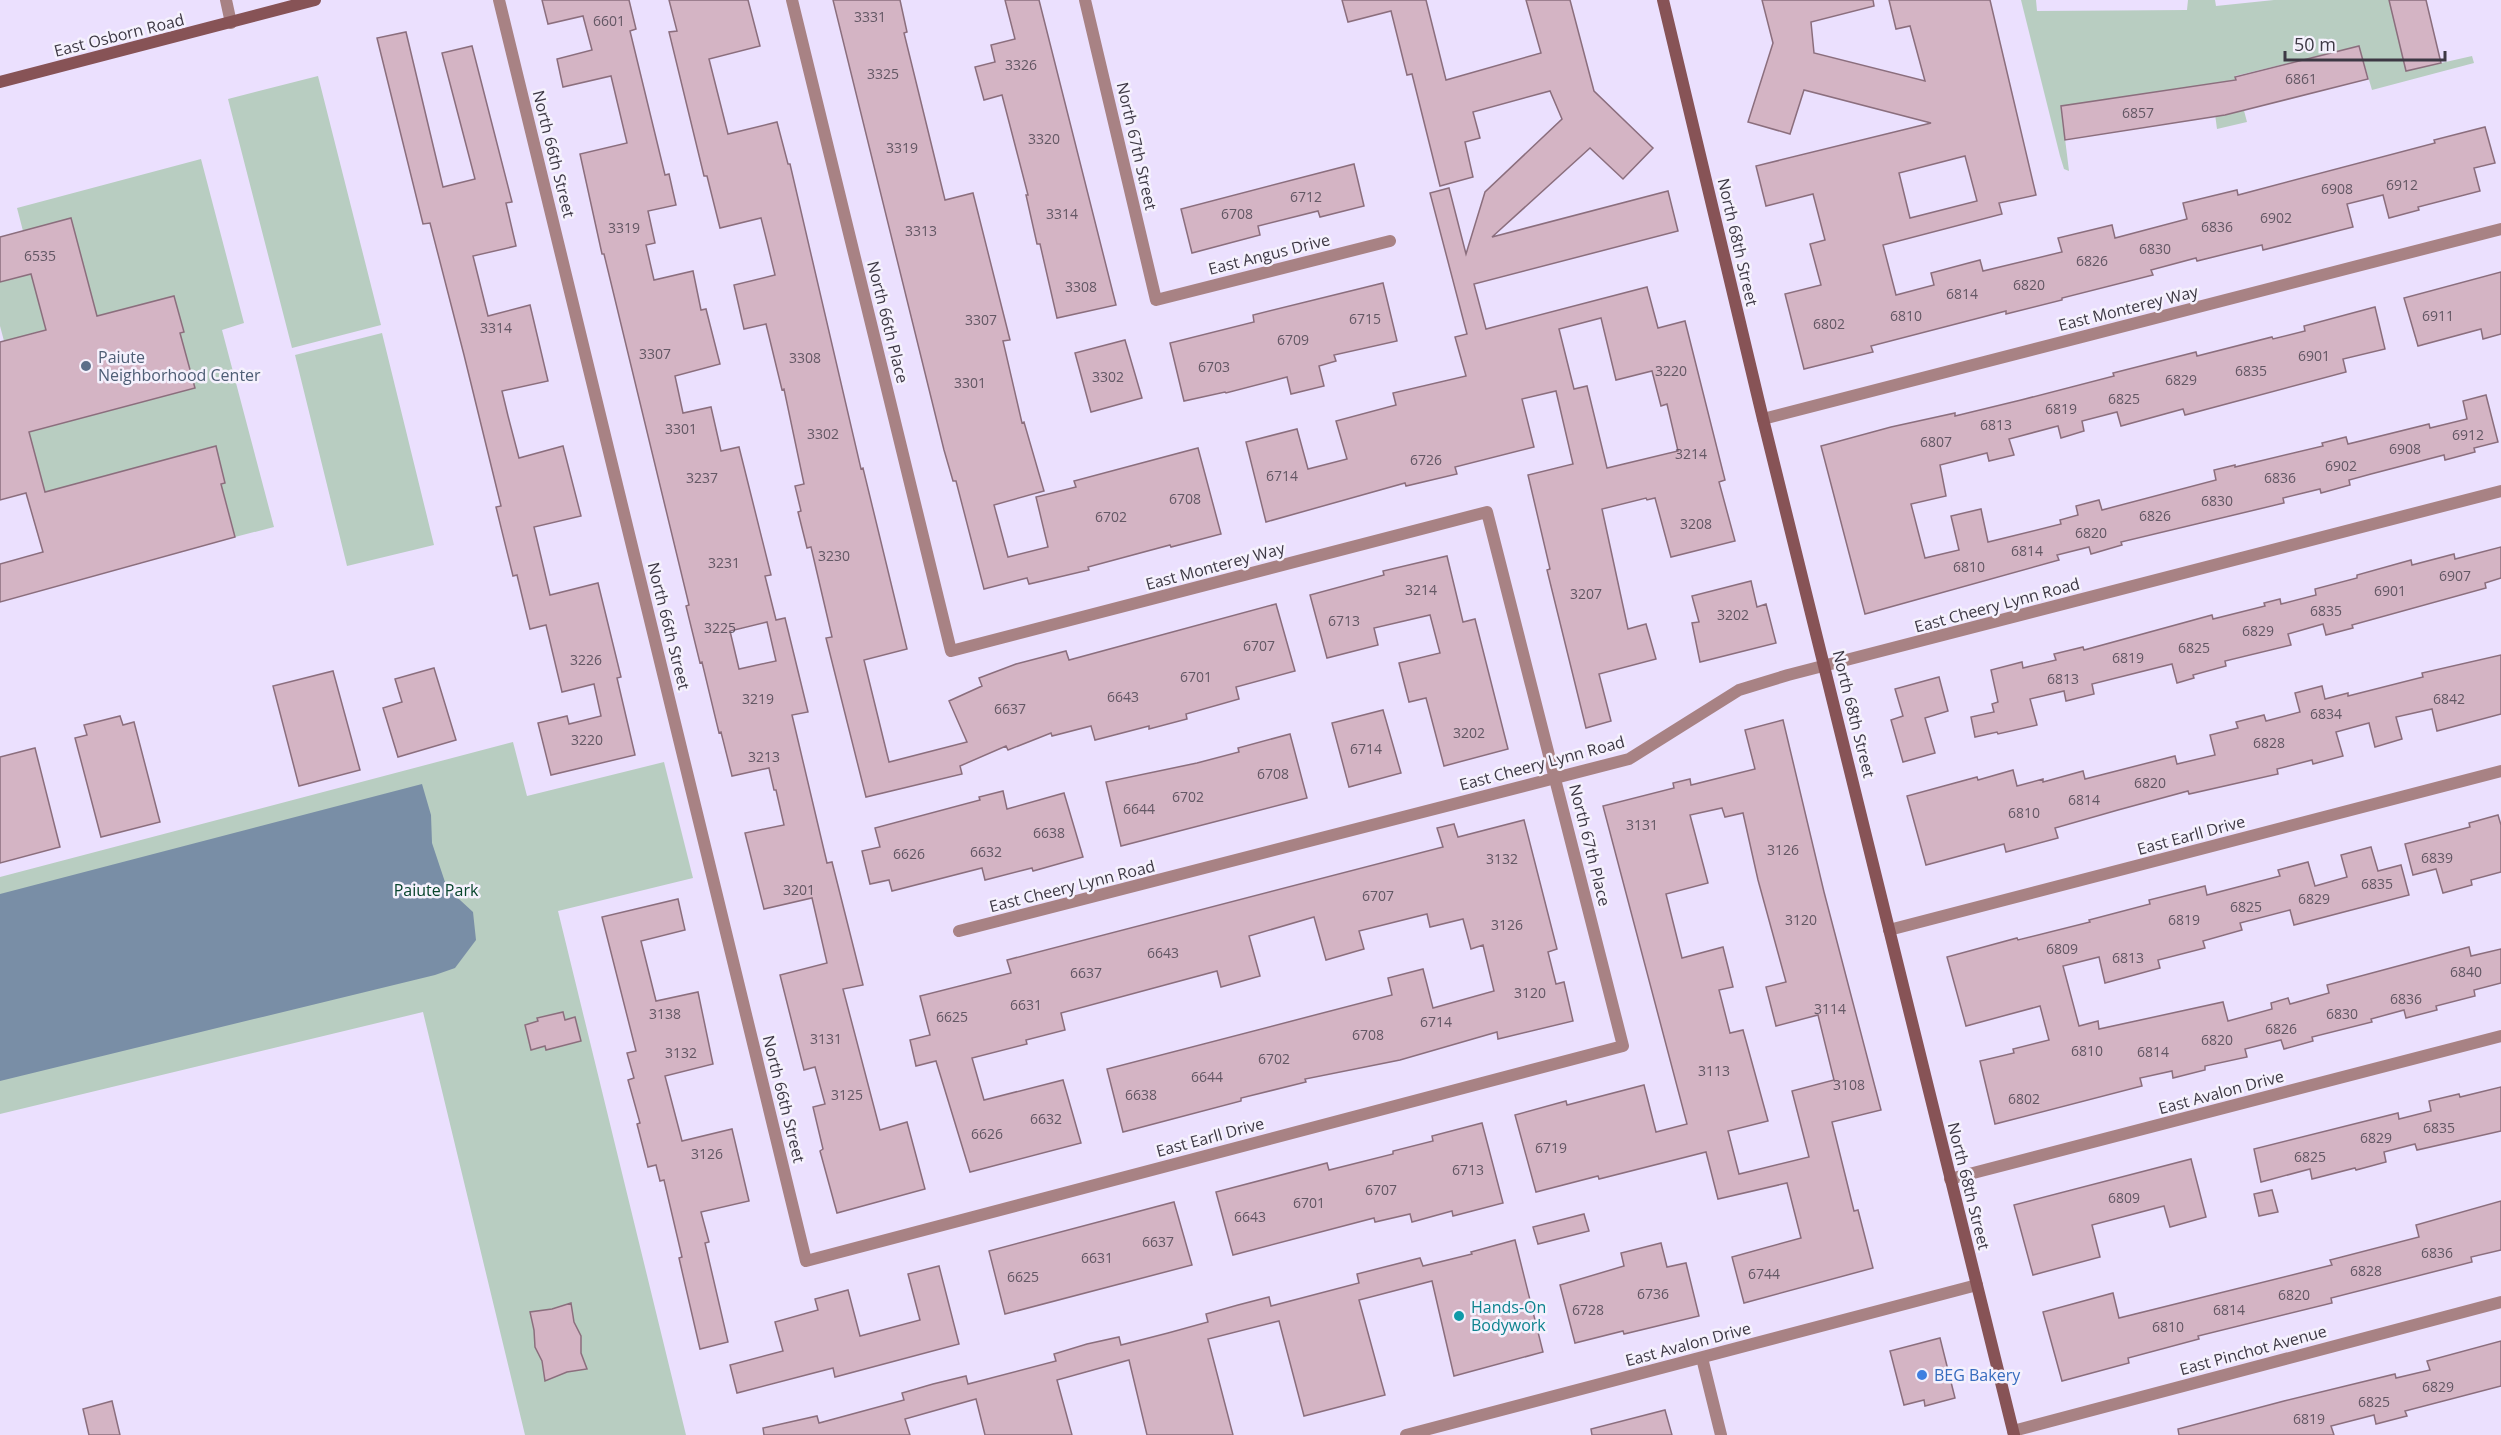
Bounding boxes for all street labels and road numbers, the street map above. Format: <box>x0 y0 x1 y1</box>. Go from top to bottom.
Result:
street label: East Osborn Road <box>52 8 186 62</box>
street label: North 67th Street <box>1112 80 1162 212</box>
street label: North 66th Street <box>528 88 581 220</box>
street label: North 68th Street <box>1713 176 1763 308</box>
street label: East Angus Drive <box>1206 228 1332 280</box>
street label: North 66th Place <box>862 259 914 385</box>
street label: East Monterey Way <box>2056 280 2201 336</box>
street label: East Monterey Way <box>1143 537 1288 595</box>
street label: North 66th Street <box>643 560 696 692</box>
street label: East Cheery Lynn Road <box>1912 572 2082 638</box>
street label: North 68th Street <box>1828 648 1881 780</box>
street label: East Cheery Lynn Road <box>1457 730 1627 796</box>
street label: North 67th Place <box>1564 782 1616 908</box>
street label: East Earll Drive <box>2135 810 2247 860</box>
street label: East Cheery Lynn Road <box>987 855 1157 917</box>
street label: North 66th Street <box>758 1033 811 1165</box>
street label: East Avalon Drive <box>2156 1065 2286 1119</box>
street label: East Earll Drive <box>1154 1112 1266 1162</box>
street label: North 68th Street <box>1943 1120 1996 1252</box>
street label: East Avalon Drive <box>1623 1317 1753 1371</box>
street label: East Pinchot Avenue <box>2177 1320 2329 1380</box>

